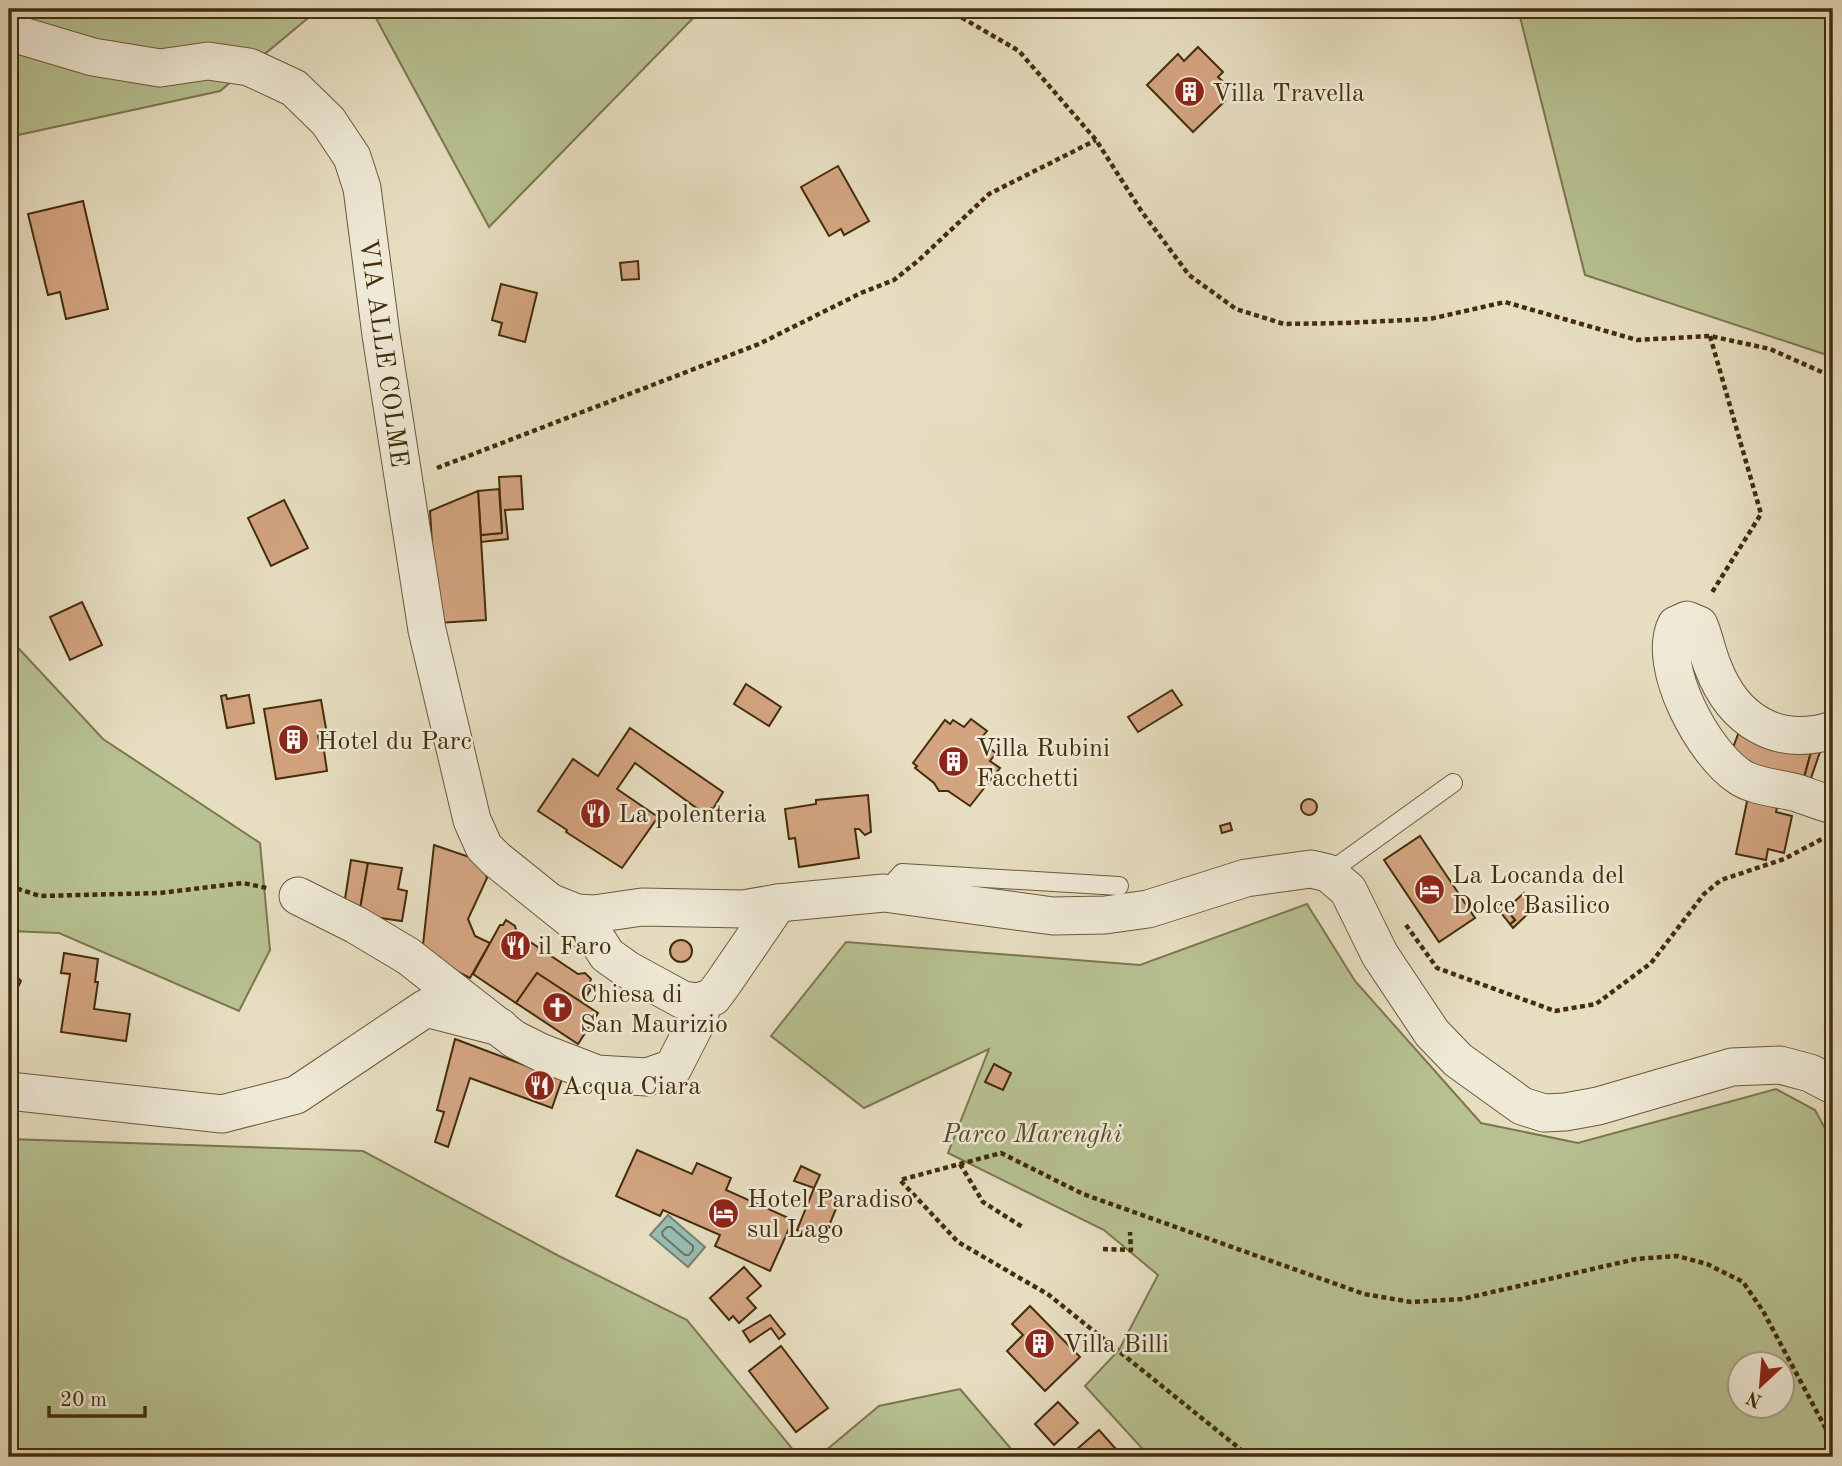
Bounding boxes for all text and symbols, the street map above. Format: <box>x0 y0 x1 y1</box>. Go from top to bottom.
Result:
building icon: Villa Travella <box>1172 75 1206 109</box>
place label: Villa Travella <box>1212 81 1365 107</box>
street label: VIA ALLE COLME <box>354 238 412 469</box>
building icon: Hotel du Parc <box>277 723 311 757</box>
place label: Hotel du Parc <box>317 729 472 755</box>
place label: Villa Rubini Facchetti <box>976 736 1110 792</box>
building icon: Villa Rubini Facchetti <box>936 745 970 779</box>
restaurant icon: La polenteria <box>578 796 612 830</box>
place label: La polenteria <box>618 802 767 828</box>
place label: La Locanda del Dolce Basilico <box>1452 863 1624 919</box>
hotel icon: La Locanda del Dolce Basilico <box>1412 872 1446 906</box>
restaurant icon: il Faro <box>498 928 532 962</box>
place label: il Faro <box>538 934 612 960</box>
place label: Chiesa di San Maurizio <box>580 982 728 1038</box>
church icon: Chiesa di San Maurizio <box>540 991 574 1025</box>
restaurant icon: Acqua Ciara <box>522 1068 556 1102</box>
place label: Acqua Ciara <box>562 1074 701 1100</box>
park label: Parco Marenghi <box>941 1122 1122 1148</box>
place label: Hotel Paradiso sul Lago <box>747 1187 913 1243</box>
hotel icon: Hotel Paradiso sul Lago <box>707 1196 741 1230</box>
building icon: Villa Billi <box>1023 1326 1057 1360</box>
place label: Villa Billi <box>1063 1332 1169 1358</box>
north arrow <box>1727 1350 1797 1420</box>
scale bar <box>49 1375 145 1419</box>
text: N <box>1744 1386 1765 1410</box>
text: 20 m <box>60 1390 107 1411</box>

